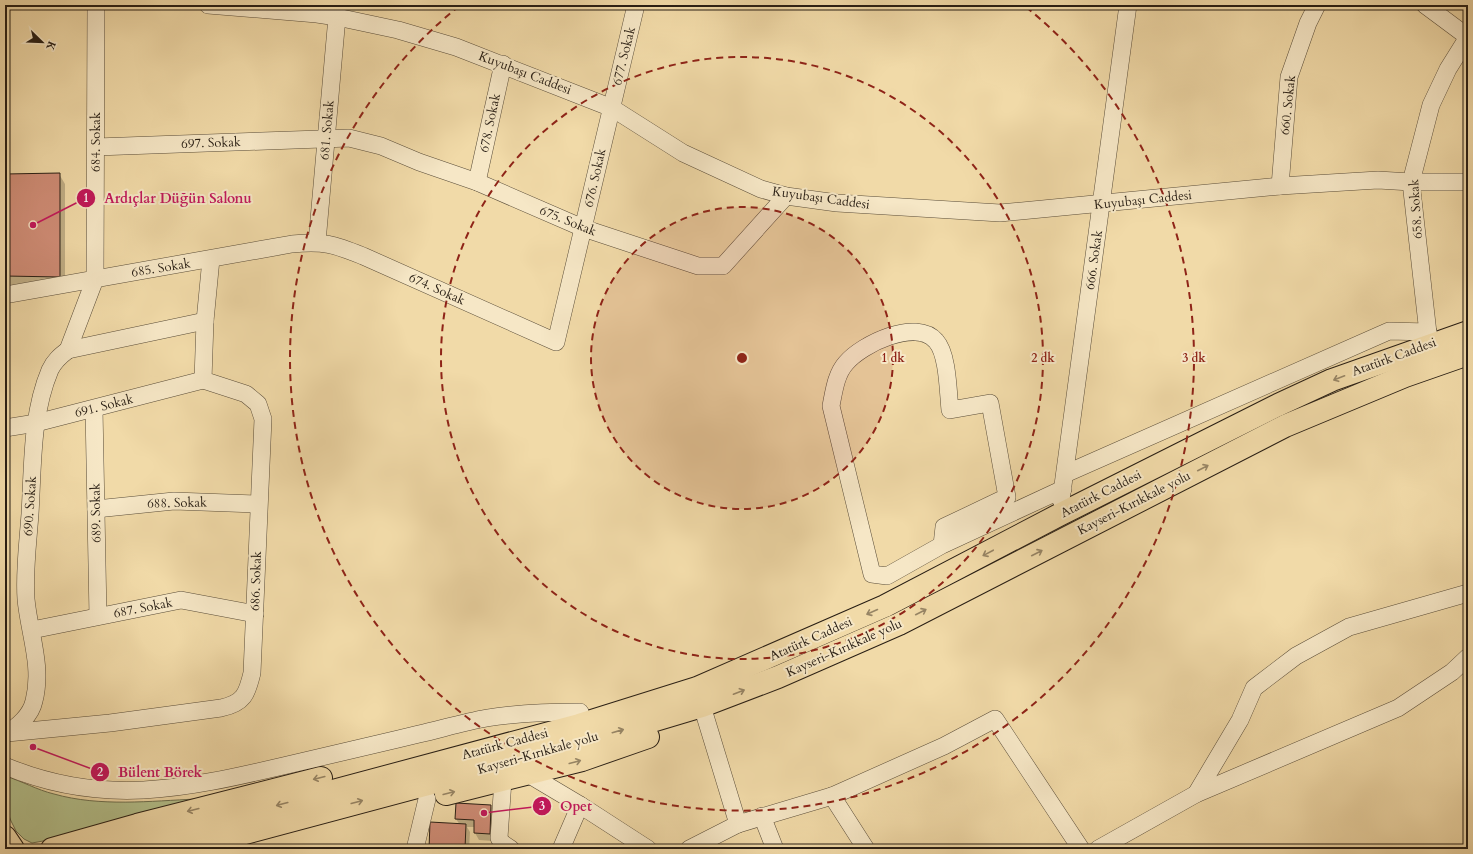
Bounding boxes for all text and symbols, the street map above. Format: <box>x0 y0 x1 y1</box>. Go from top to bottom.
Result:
north arrow <box>22 22 62 62</box>
street label: 677. Sokak <box>608 25 640 87</box>
text: K <box>42 39 59 53</box>
street label: Kuyubaşı Caddesi <box>476 47 574 99</box>
street label: 660. Sokak <box>1276 74 1300 136</box>
street label: 678. Sokak <box>475 92 505 154</box>
street label: 681. Sokak <box>315 99 339 161</box>
street label: 684. Sokak <box>87 112 105 172</box>
street label: 697. Sokak <box>181 133 241 153</box>
street label: 676. Sokak <box>579 147 611 209</box>
street label: 658. Sokak <box>1405 178 1427 239</box>
street label: Kuyubaşı Caddesi <box>771 182 871 214</box>
callout: Ardıçlar Düğün Salonu <box>76 185 260 211</box>
street label: Kuyubaşı Caddesi <box>1093 186 1193 214</box>
text: Ardıçlar Düğün Salonu <box>104 189 252 208</box>
text: 1 <box>83 190 89 206</box>
street label: 675. Sokak <box>537 201 599 241</box>
street label: 666. Sokak <box>1081 229 1107 291</box>
street label: 685. Sokak <box>130 254 192 282</box>
street label: 674. Sokak <box>406 269 468 309</box>
street label: Atatürk Caddesi <box>1349 333 1439 381</box>
text: 1 dk <box>881 350 905 366</box>
text: 2 dk <box>1031 350 1055 366</box>
text: 3 dk <box>1182 350 1206 366</box>
centre of rings <box>735 351 749 365</box>
one-way arrow <box>1333 374 1345 382</box>
street label: 691. Sokak <box>73 390 135 422</box>
one-way arrow <box>1196 464 1208 471</box>
street label: Atatürk Caddesi <box>1057 466 1145 522</box>
street label: Kayseri-Kırıkkale yolu <box>1074 467 1194 539</box>
street label: 690. Sokak <box>19 475 41 536</box>
street label: 689. Sokak <box>86 483 106 543</box>
street label: 688. Sokak <box>147 493 207 513</box>
one-way arrow <box>1031 548 1043 556</box>
one-way arrow <box>982 550 994 557</box>
street label: 686. Sokak <box>246 551 266 611</box>
street label: 687. Sokak <box>112 593 174 623</box>
one-way arrow <box>915 608 927 615</box>
one-way arrow <box>866 609 878 616</box>
street label: Atatürk Caddesi <box>767 613 855 665</box>
street label: Kayseri-Kırıkkale yolu <box>783 614 905 682</box>
one-way arrow <box>732 688 744 696</box>
street label: Atatürk Caddesi <box>460 724 550 764</box>
street label: Kayseri-Kırıkkale yolu <box>475 727 601 779</box>
one-way arrow <box>611 727 624 734</box>
one-way arrow <box>568 757 581 765</box>
callout: Bülent Börek <box>90 759 210 785</box>
text: Bülent Börek <box>118 763 202 782</box>
text: 2 <box>97 764 103 780</box>
one-way arrow <box>313 775 326 783</box>
one-way arrow <box>442 789 455 797</box>
callout: Opet <box>532 793 600 819</box>
text: Opet <box>560 797 592 816</box>
one-way arrow <box>351 798 364 805</box>
text: 3 <box>539 798 545 814</box>
one-way arrow <box>276 801 289 808</box>
one-way arrow <box>187 807 200 815</box>

